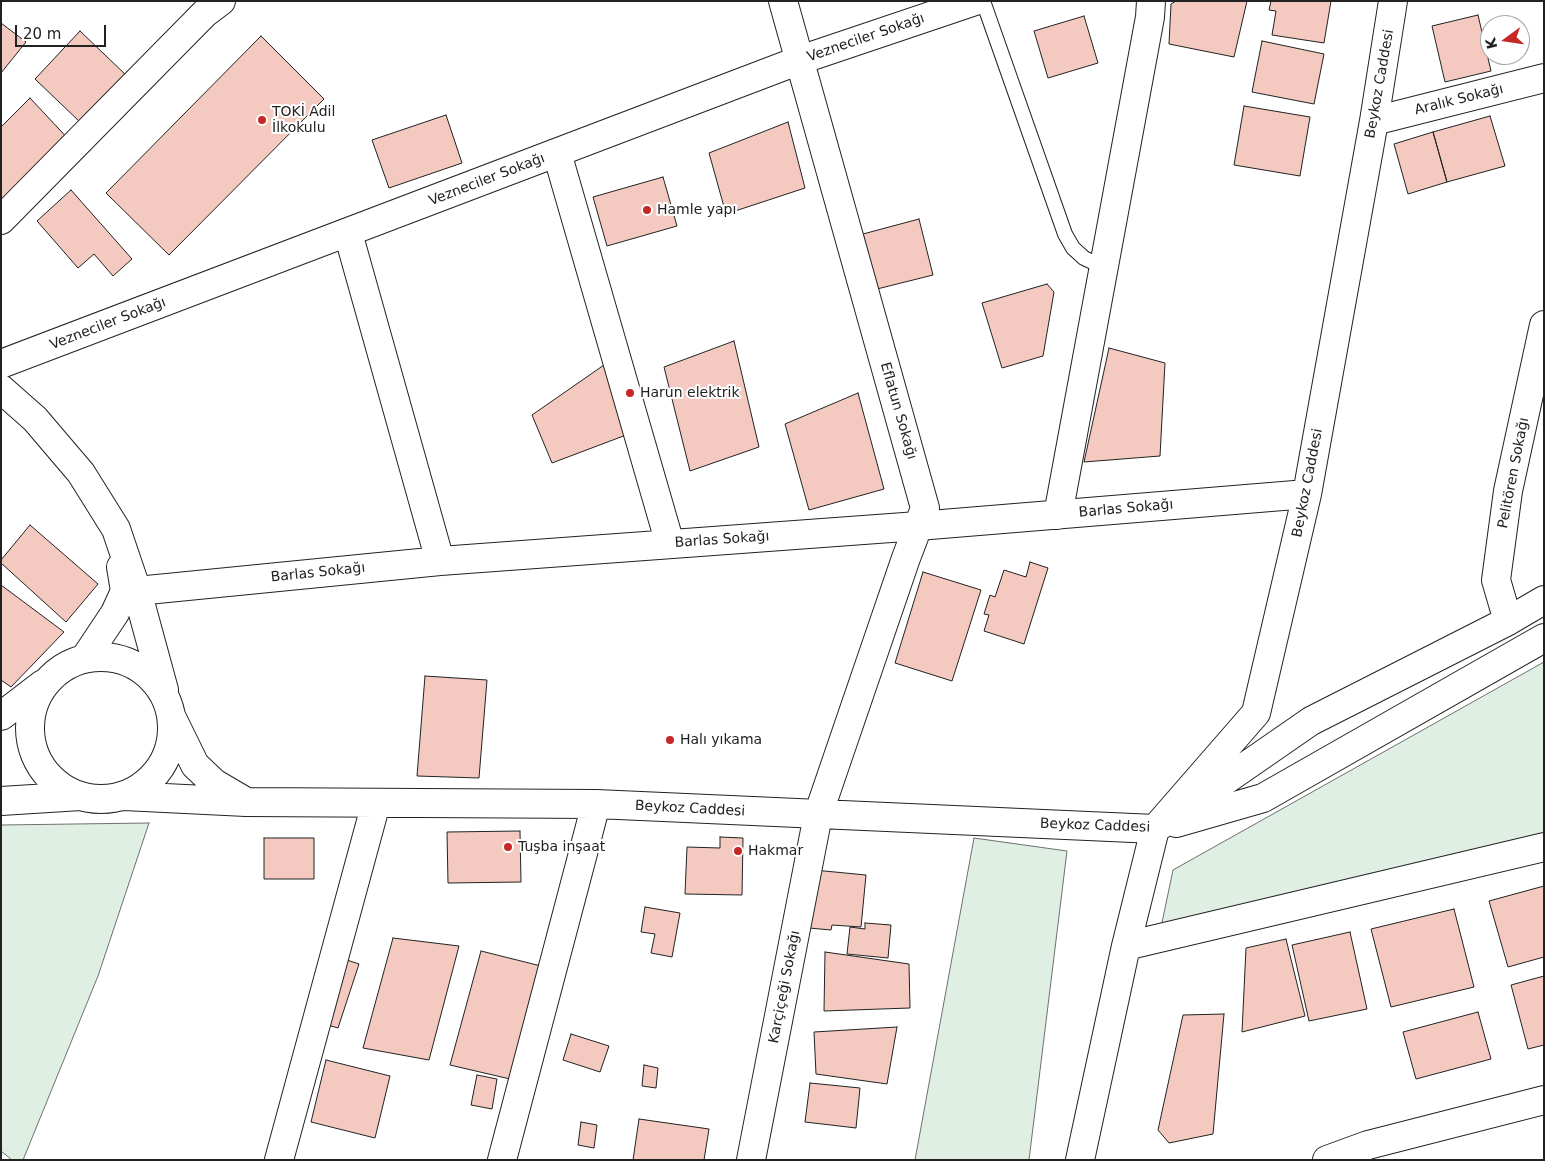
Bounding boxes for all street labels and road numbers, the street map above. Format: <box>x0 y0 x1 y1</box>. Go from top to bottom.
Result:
street label: Vezneciler Sokağı <box>805 10 927 66</box>
street label: Beykoz Caddesi <box>1362 28 1398 140</box>
street label: Aralık Sokağı <box>1413 81 1505 119</box>
street label: Vezneciler Sokağı <box>427 150 547 210</box>
street label: Vezneciler Sokağı <box>48 294 168 354</box>
street label: Eflatun Sokağı <box>876 360 920 462</box>
street label: Pelitören Sokağı <box>1495 416 1533 530</box>
street label: Beykoz Caddesi <box>1289 427 1327 539</box>
street label: Barlas Sokağı <box>1078 496 1174 522</box>
street label: Barlas Sokağı <box>674 528 770 552</box>
street label: Barlas Sokağı <box>270 560 366 586</box>
street label: Beykoz Caddesi <box>634 798 746 820</box>
street label: Beykoz Caddesi <box>1040 816 1150 836</box>
street label: Karçiçeği Sokağı <box>766 929 804 1045</box>

